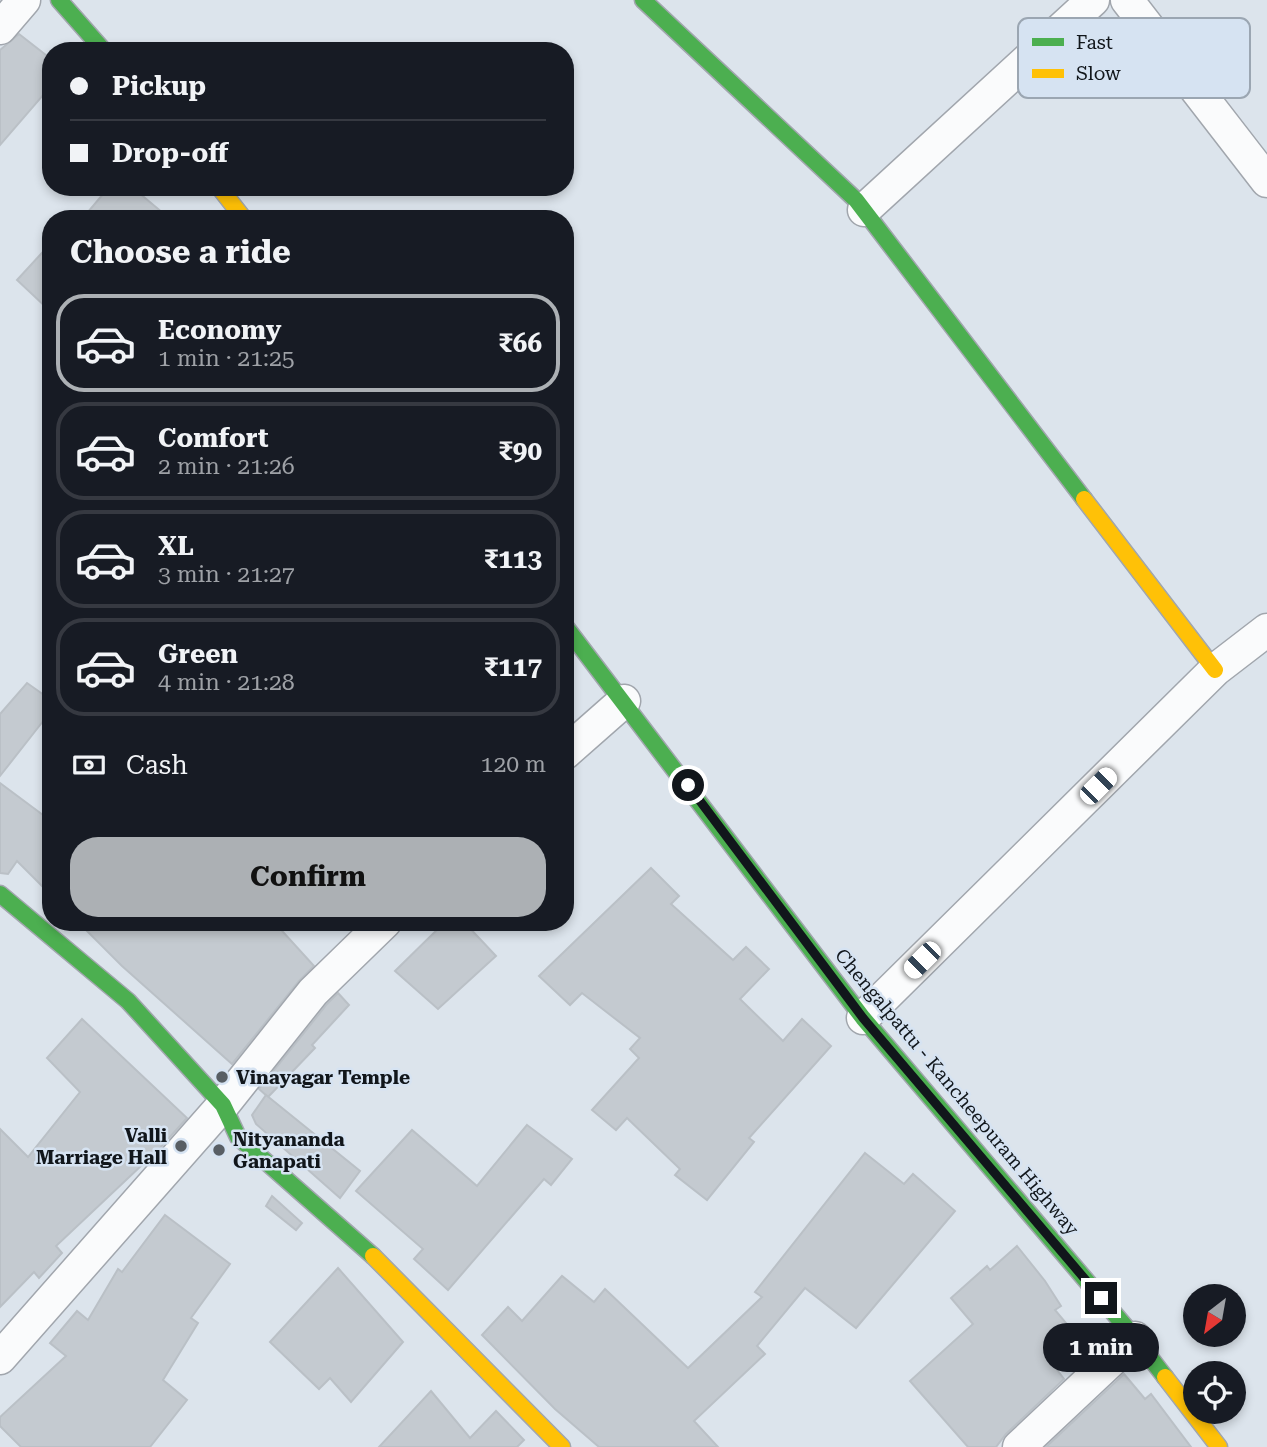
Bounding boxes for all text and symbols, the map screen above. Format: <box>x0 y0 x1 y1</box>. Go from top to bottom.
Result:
legend <box>1018 18 1250 98</box>
text: Fast <box>1076 31 1113 54</box>
text: Slow <box>1076 62 1121 85</box>
text: Pickup <box>112 71 206 101</box>
text: Drop-off <box>112 138 228 168</box>
text: Choose a ride <box>70 233 291 271</box>
icon: car <box>74 312 137 375</box>
text: Economy <box>158 315 281 345</box>
text: ₹66 <box>498 328 542 358</box>
text: 1 min · 21:25 <box>158 345 295 372</box>
icon: car <box>74 420 137 483</box>
text: Comfort <box>158 423 268 453</box>
text: ₹90 <box>498 436 542 466</box>
text: 2 min · 21:26 <box>158 453 295 480</box>
icon: car <box>74 528 137 591</box>
text: XL <box>158 531 194 561</box>
text: ₹113 <box>484 544 542 574</box>
text: 3 min · 21:27 <box>158 561 295 588</box>
icon: car <box>74 636 137 699</box>
text: Green <box>158 639 238 669</box>
text: ₹117 <box>484 652 542 682</box>
text: 4 min · 21:28 <box>158 669 295 696</box>
icon: cash <box>70 746 108 784</box>
text: Cash <box>126 750 188 780</box>
text: 120 m <box>481 751 546 778</box>
car <box>1076 764 1121 808</box>
route start <box>672 769 704 801</box>
button: Confirm <box>70 837 546 917</box>
car <box>900 938 945 982</box>
street label: Chengalpattu - Kancheepuram Highway <box>830 944 1084 1241</box>
place label: Vinayagar Temple <box>236 1066 410 1089</box>
marker: Vinayagar Temple <box>214 1069 230 1085</box>
place label: Valli Marriage Hall <box>36 1124 167 1169</box>
place label: Nityananda Ganapati <box>233 1128 345 1173</box>
marker: Valli Marriage Hall <box>173 1138 189 1154</box>
marker: Nityananda Ganapati <box>211 1142 227 1158</box>
route end <box>1085 1282 1117 1314</box>
north arrow <box>1183 1284 1246 1348</box>
map controls <box>1183 1284 1246 1424</box>
callout: 1 min <box>1043 1322 1159 1372</box>
text: 1 min <box>1069 1334 1133 1361</box>
button: locate <box>1183 1361 1246 1424</box>

